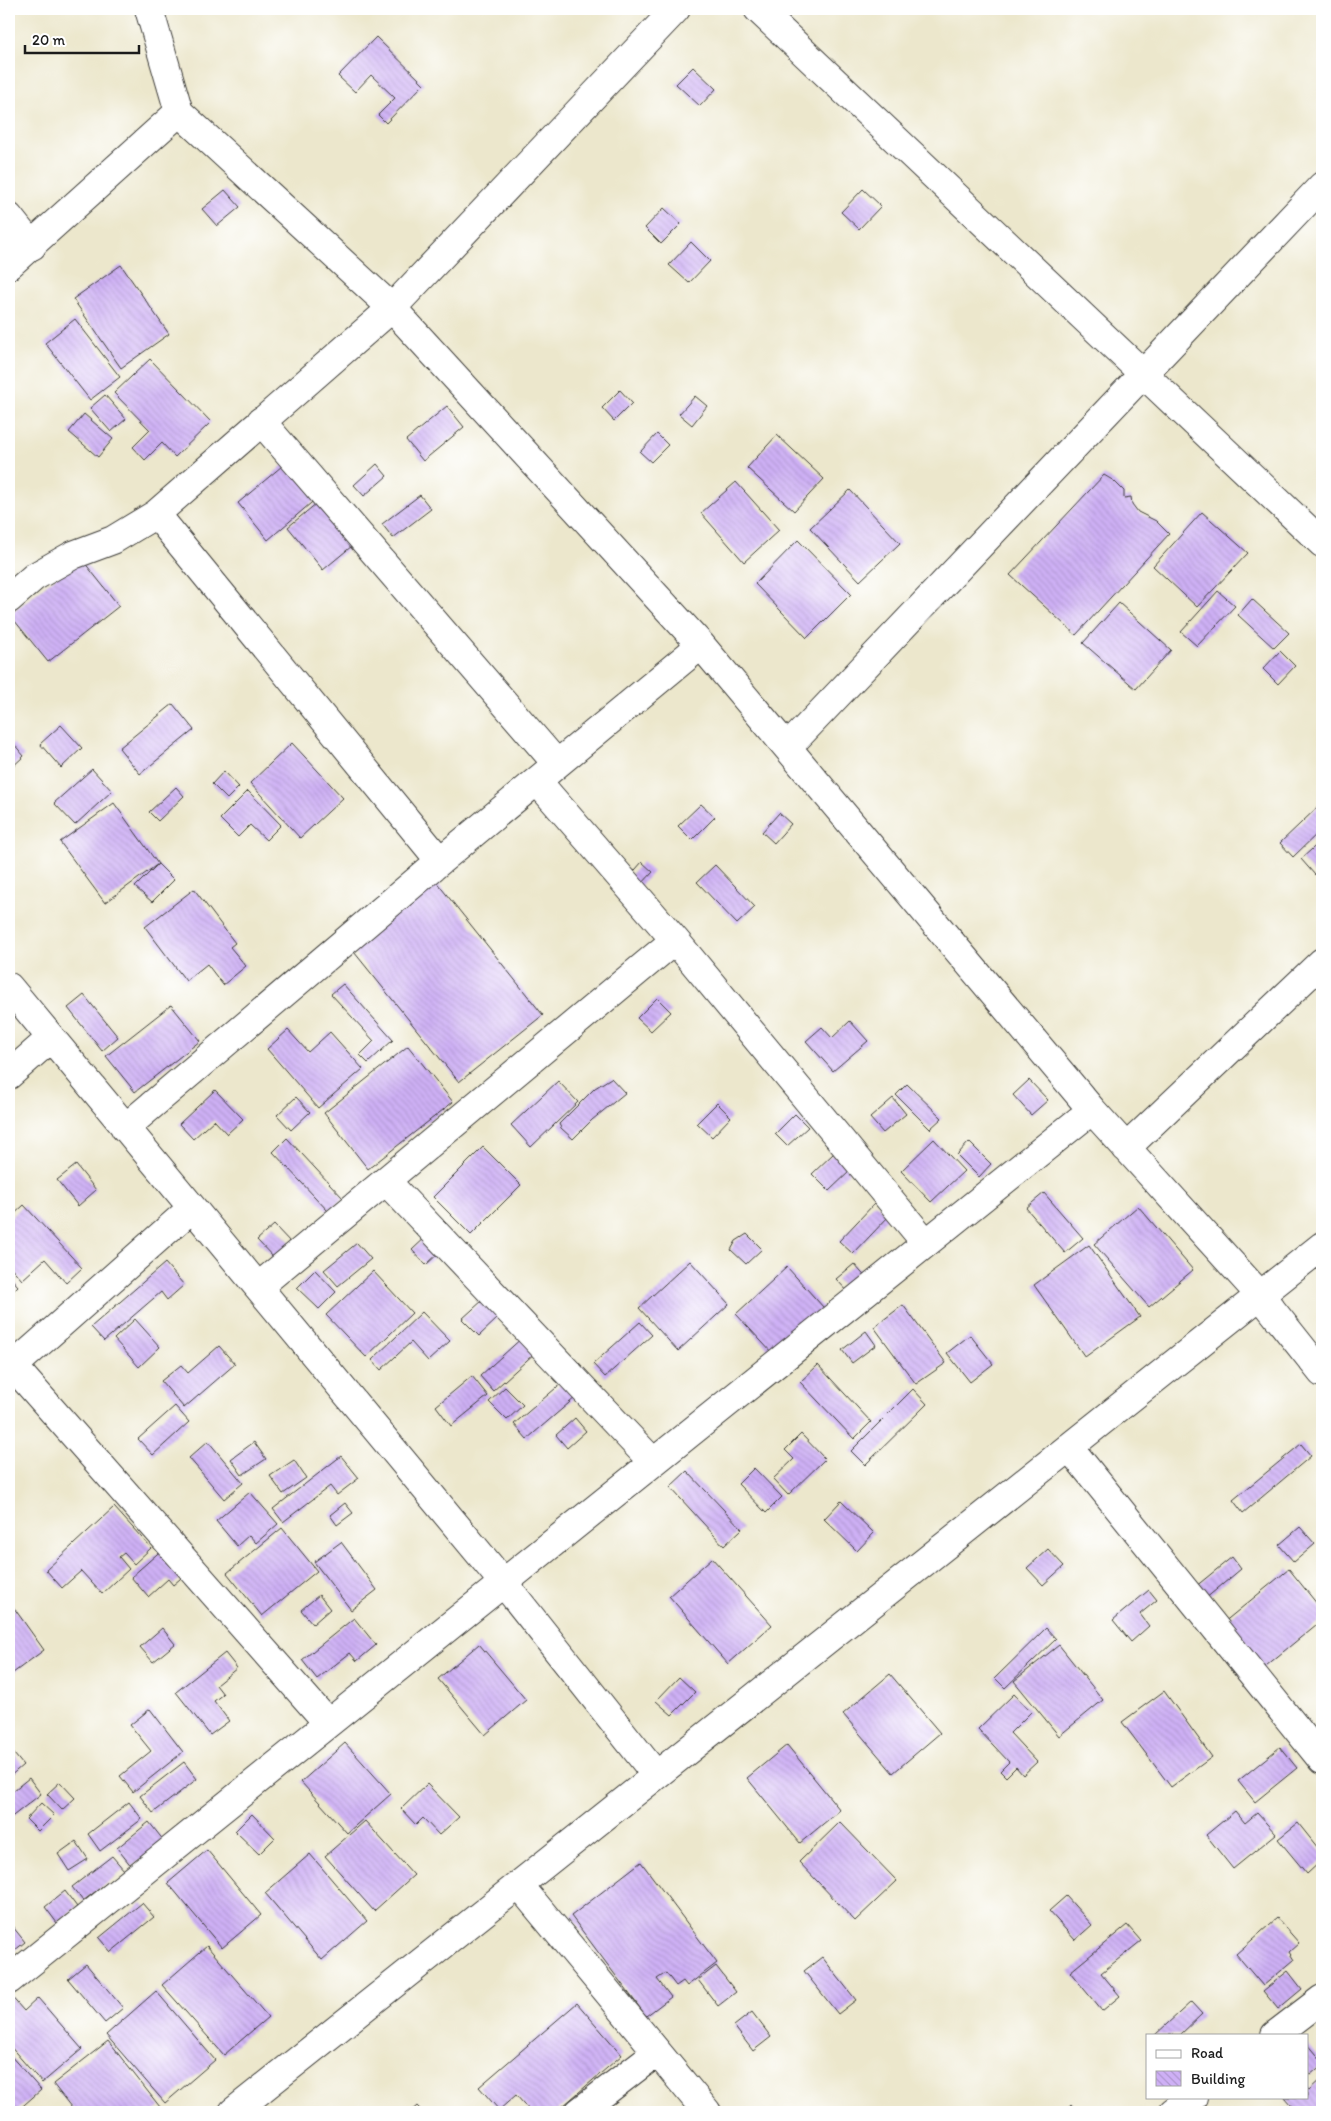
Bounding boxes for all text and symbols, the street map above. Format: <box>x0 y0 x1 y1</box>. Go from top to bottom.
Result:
scale bar <box>25 22 139 54</box>
text: 20 m <box>32 31 66 49</box>
legend <box>1146 2034 1308 2098</box>
text: Road <box>1191 2044 1224 2062</box>
text: Building <box>1191 2070 1245 2088</box>

